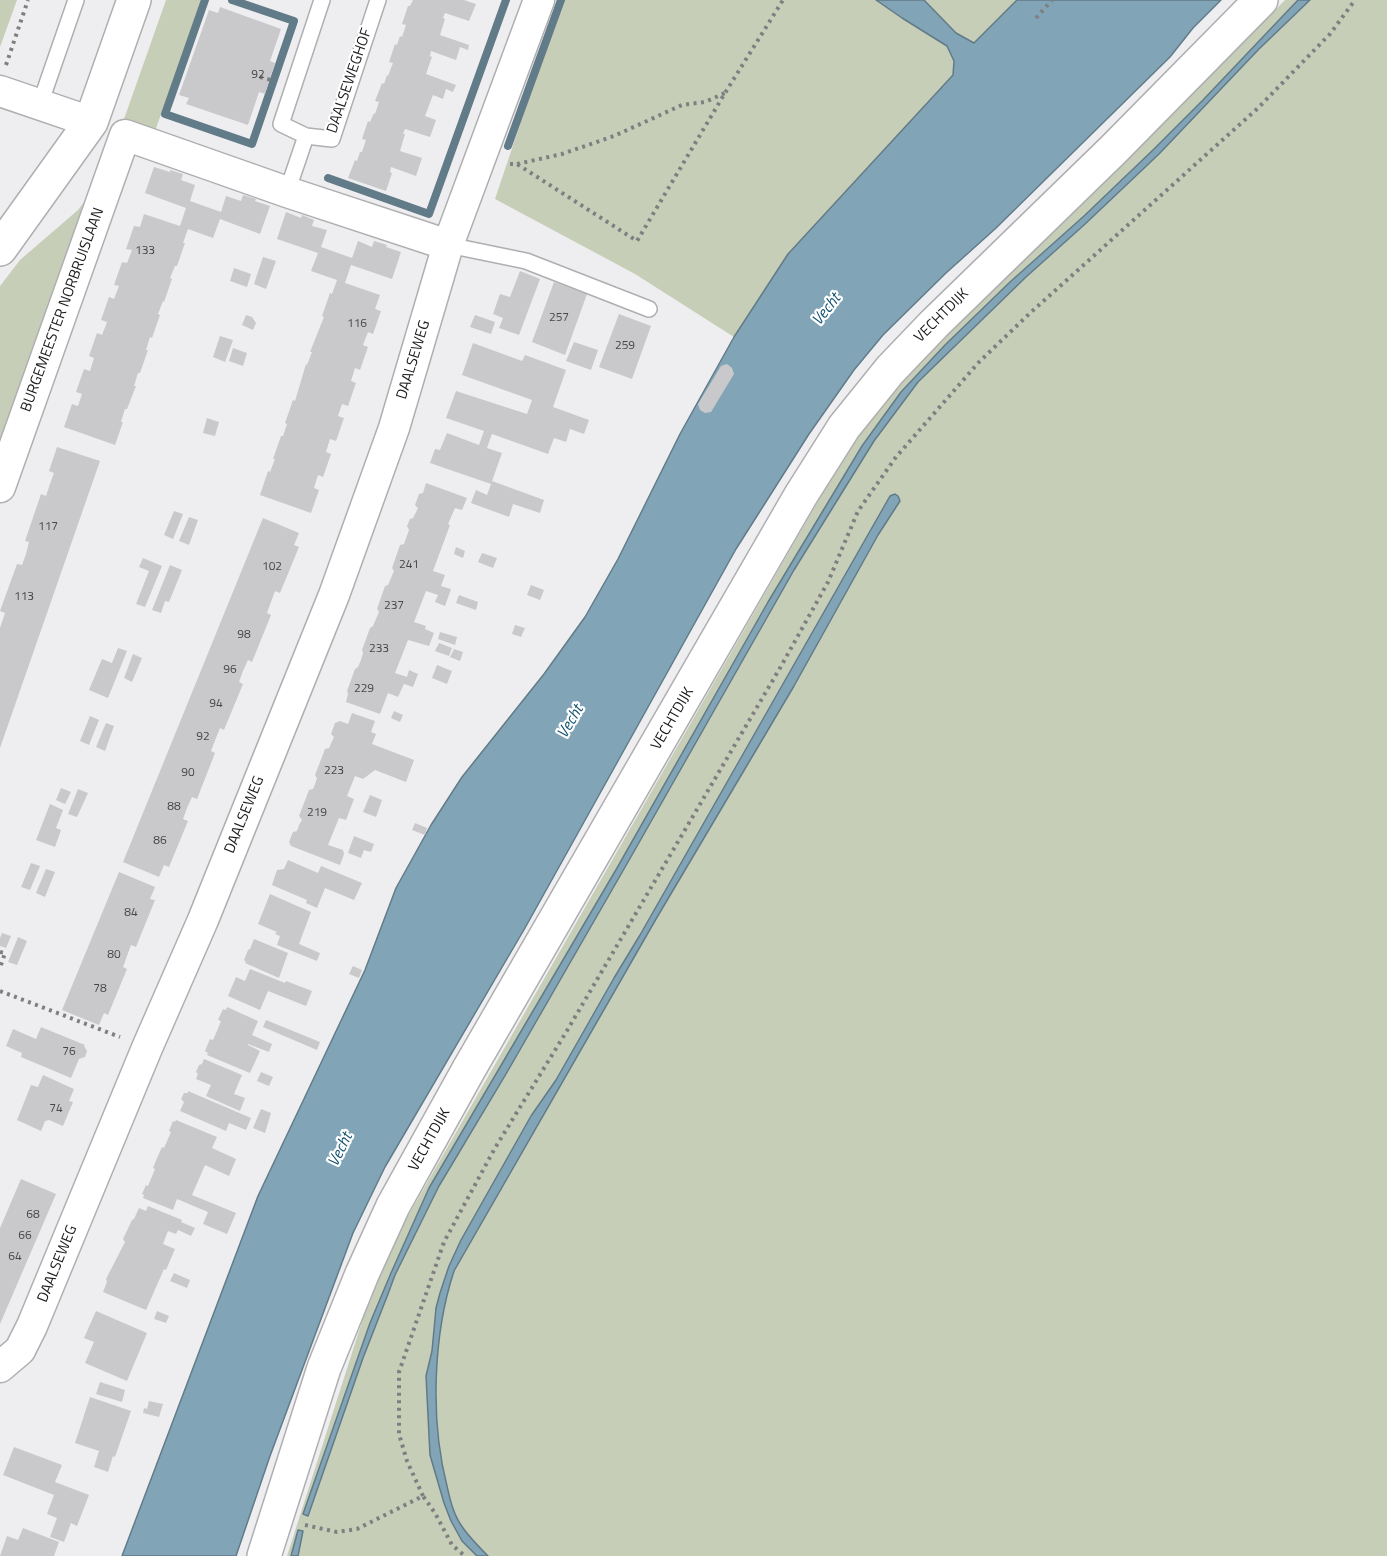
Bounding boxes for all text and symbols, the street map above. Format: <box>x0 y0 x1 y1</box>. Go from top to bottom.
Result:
street label: DAALSEWEGHOF <box>324 26 376 136</box>
house number: 92 <box>251 68 265 82</box>
street label: BURGEMEESTER NORBRUISLAAN <box>18 205 108 415</box>
house number: 133 <box>135 244 155 258</box>
street label: VECHTDIJK <box>911 285 973 347</box>
water label: Vecht <box>809 290 845 330</box>
house number: 257 <box>549 311 569 325</box>
house number: 116 <box>347 317 367 331</box>
street label: DAALSEWEG <box>393 318 435 402</box>
house number: 259 <box>615 339 635 353</box>
house number: 117 <box>38 520 58 534</box>
house number: 241 <box>399 558 419 572</box>
house number: 102 <box>262 560 282 574</box>
house number: 113 <box>14 590 34 604</box>
house number: 237 <box>384 599 404 613</box>
house number: 98 <box>237 628 251 642</box>
house number: 233 <box>369 642 389 656</box>
house number: 96 <box>223 663 237 677</box>
house number: 229 <box>354 682 374 696</box>
street label: VECHTDIJK <box>648 685 698 753</box>
house number: 94 <box>209 697 223 711</box>
water label: Vecht <box>554 702 588 742</box>
house number: 92 <box>196 730 210 744</box>
house number: 223 <box>324 764 344 778</box>
house number: 90 <box>181 766 195 780</box>
street label: DAALSEWEG <box>221 774 269 856</box>
house number: 88 <box>167 800 181 814</box>
house number: 219 <box>307 806 327 820</box>
house number: 86 <box>153 834 167 848</box>
house number: 84 <box>124 906 138 920</box>
house number: 80 <box>107 948 121 962</box>
house number: 78 <box>93 982 107 996</box>
house number: 76 <box>62 1045 76 1059</box>
house number: 74 <box>49 1102 63 1116</box>
street label: VECHTDIJK <box>405 1105 455 1175</box>
water label: Vecht <box>325 1130 357 1170</box>
house number: 68 <box>26 1208 40 1222</box>
street label: DAALSEWEG <box>34 1223 82 1305</box>
house number: 66 <box>18 1229 32 1243</box>
house number: 64 <box>8 1250 22 1264</box>

